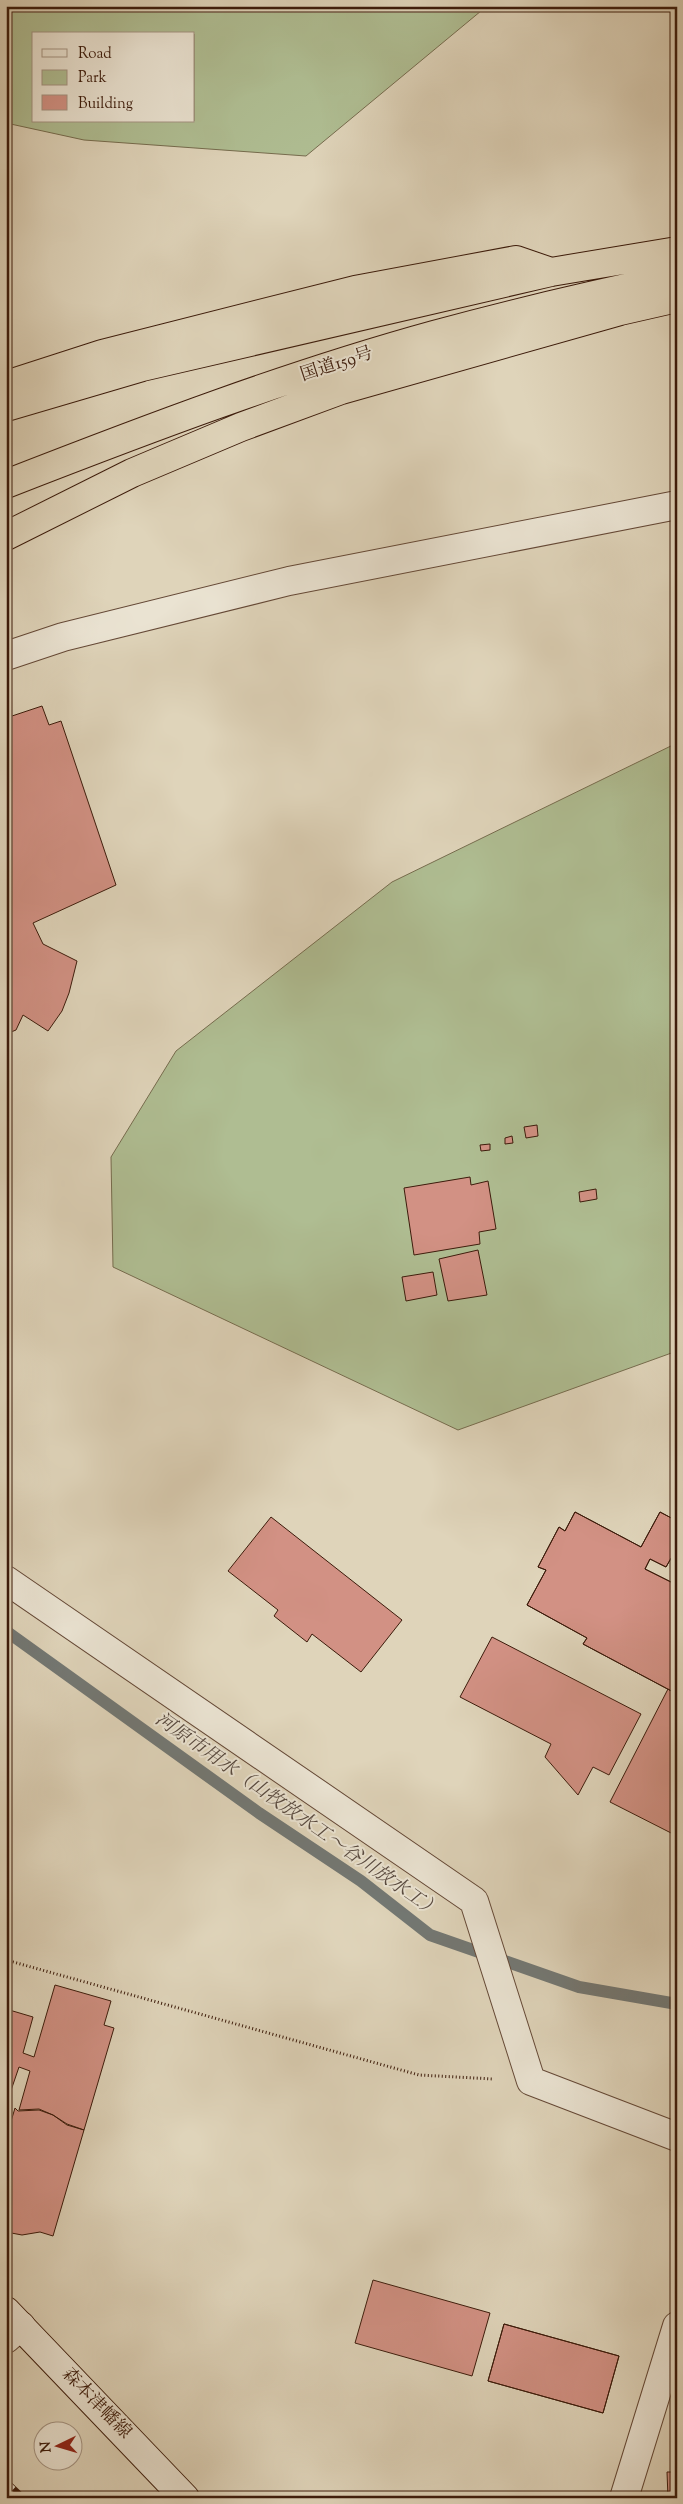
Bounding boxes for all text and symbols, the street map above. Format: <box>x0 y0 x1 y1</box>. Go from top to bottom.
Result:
legend <box>32 32 195 122</box>
text: Road <box>78 44 112 65</box>
text: Park <box>78 68 107 89</box>
text: Building <box>78 94 133 115</box>
street label: 国道159号 <box>297 341 377 389</box>
water label: 河原市用水（山牧放水工～谷川放水工） <box>149 1707 445 1925</box>
street label: 森本津幡線 <box>55 2363 137 2445</box>
north arrow <box>32 2422 82 2472</box>
text: N <box>37 2441 57 2453</box>

